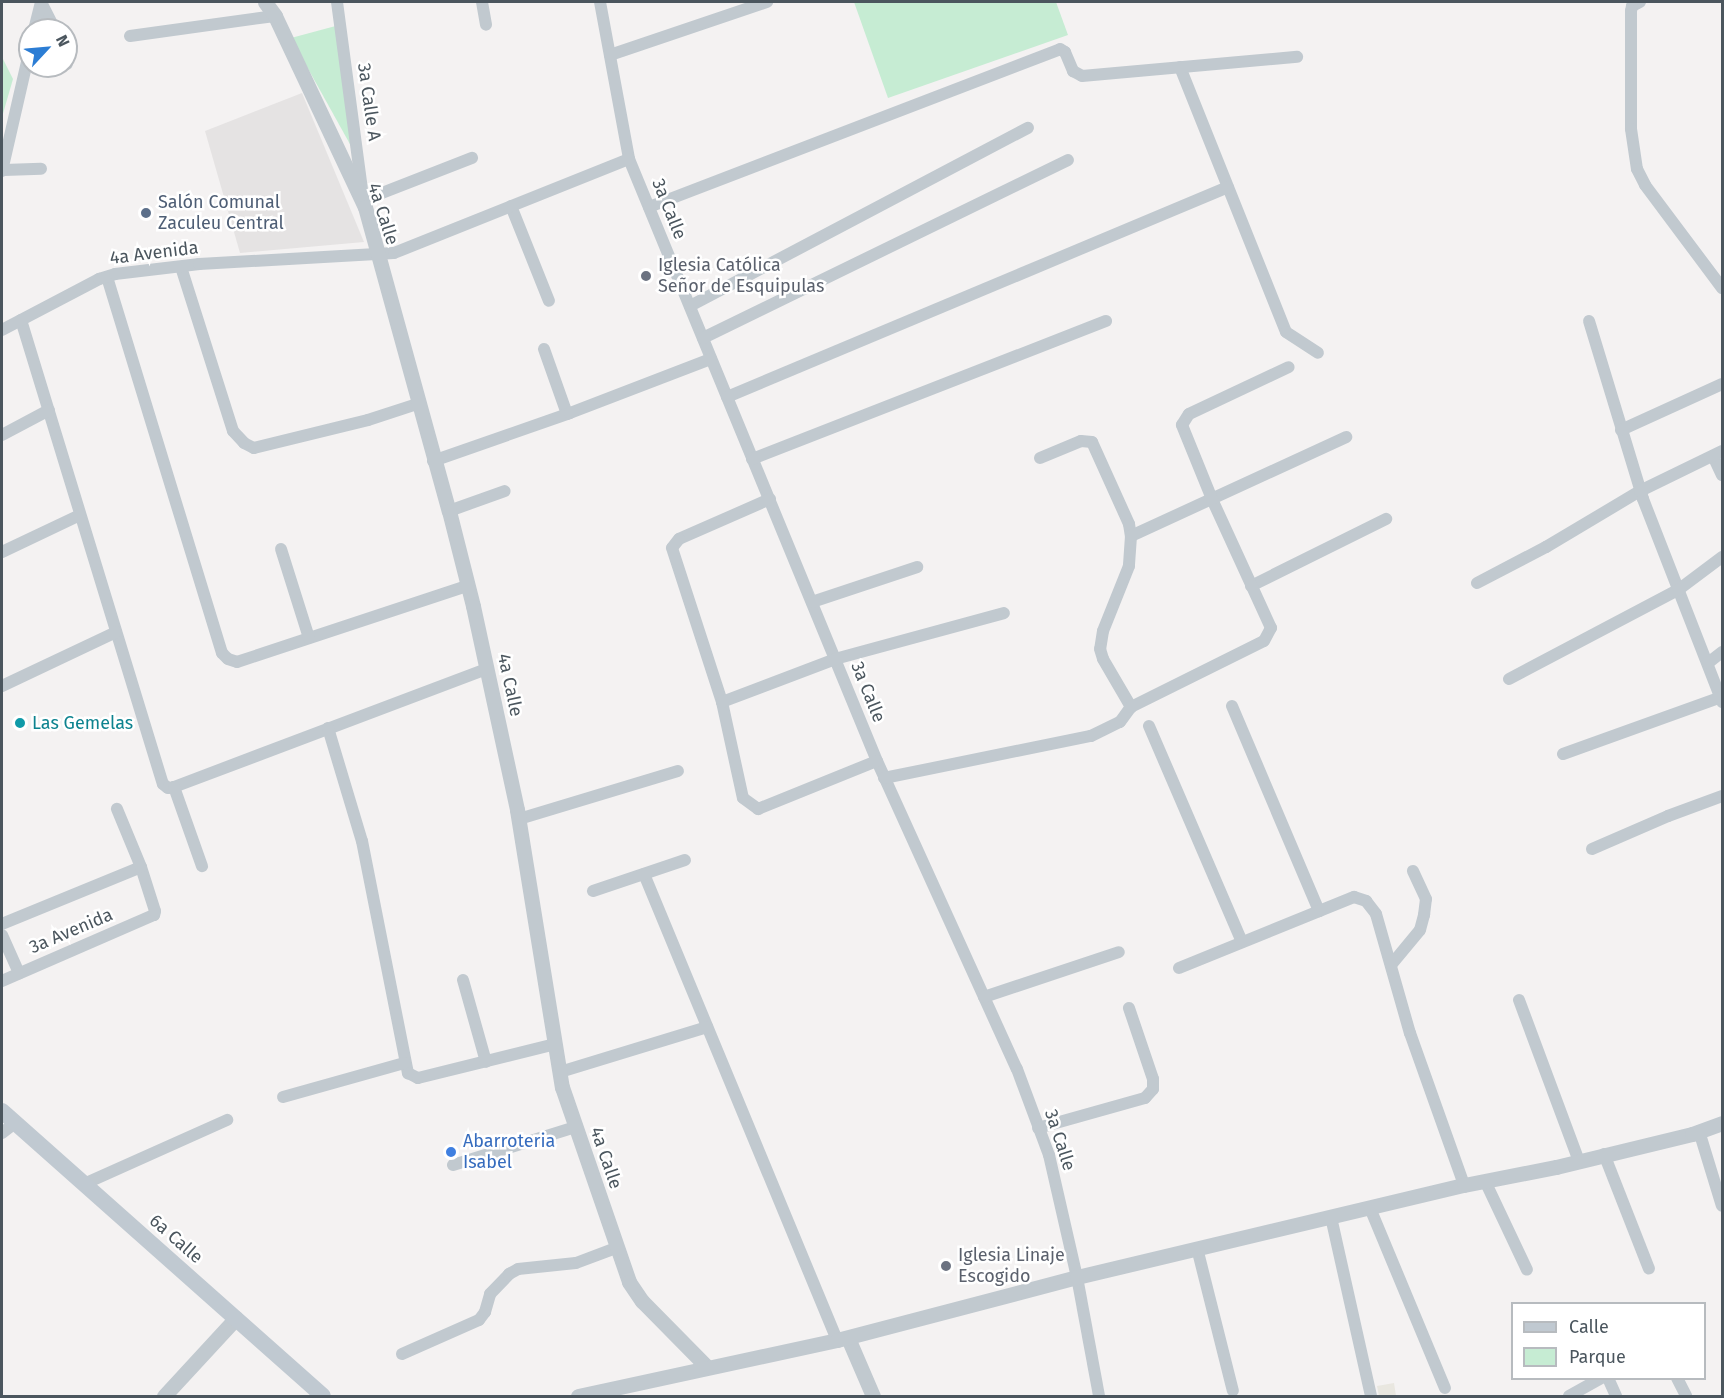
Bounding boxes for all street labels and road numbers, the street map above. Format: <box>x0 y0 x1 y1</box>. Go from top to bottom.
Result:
street label: 3a Calle A <box>353 62 385 142</box>
street label: 3a Calle <box>647 176 691 242</box>
street label: 4a Calle <box>363 180 403 248</box>
street label: 4a Avenida <box>108 237 200 269</box>
street label: 4a Calle <box>493 651 527 719</box>
street label: 3a Calle <box>846 659 890 725</box>
street label: 3a Avenida <box>26 904 116 958</box>
street label: 3a Calle <box>1040 1107 1080 1173</box>
street label: 4a Calle <box>585 1124 627 1192</box>
street label: 6a Calle <box>145 1210 207 1268</box>

